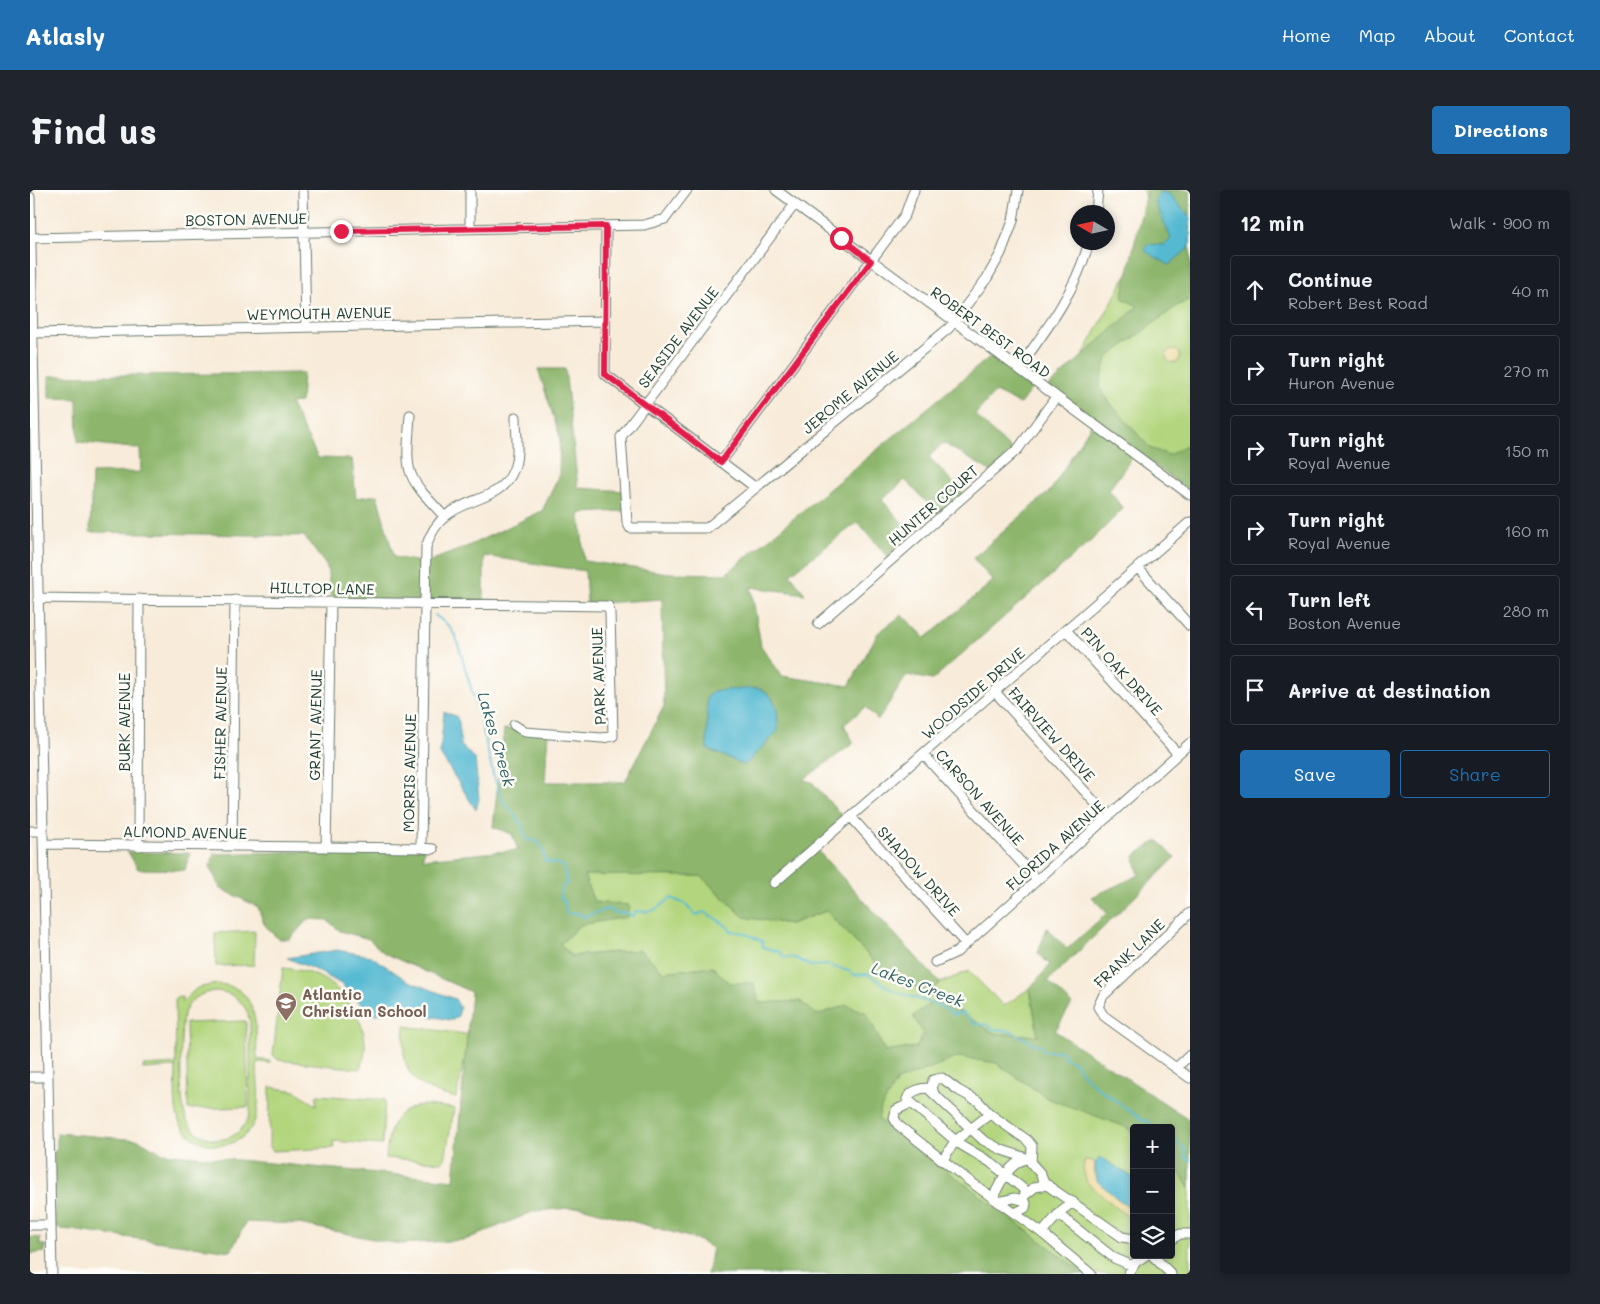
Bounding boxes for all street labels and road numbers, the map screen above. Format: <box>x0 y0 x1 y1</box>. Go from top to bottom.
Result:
street label: BOSTON AVENUE <box>185 208 307 230</box>
street label: SEASIDE AVENUE <box>633 282 723 392</box>
street label: ROBERT BEST ROAD <box>927 282 1055 382</box>
street label: WEYMOUTH AVENUE <box>246 302 392 324</box>
street label: JEROME AVENUE <box>798 346 903 438</box>
street label: HUNTER COURT <box>884 460 982 550</box>
street label: HILLTOP LANE <box>269 577 375 599</box>
street label: PIN OAK DRIVE <box>1077 623 1167 720</box>
street label: PARK AVENUE <box>586 626 610 725</box>
street label: WOODSIDE DRIVE <box>917 642 1029 743</box>
street label: FISHER AVENUE <box>209 666 231 780</box>
street label: GRANT AVENUE <box>304 669 326 781</box>
street label: BURK AVENUE <box>114 672 134 771</box>
street label: FAIRVIEW DRIVE <box>1004 682 1100 786</box>
street label: MORRIS AVENUE <box>398 713 420 833</box>
street label: CARSON AVENUE <box>931 745 1029 850</box>
street label: FLORIDA AVENUE <box>1002 795 1109 895</box>
street label: ALMOND AVENUE <box>123 821 248 843</box>
street label: SHADOW DRIVE <box>873 822 965 921</box>
street label: FRANK LANE <box>1089 914 1169 992</box>

